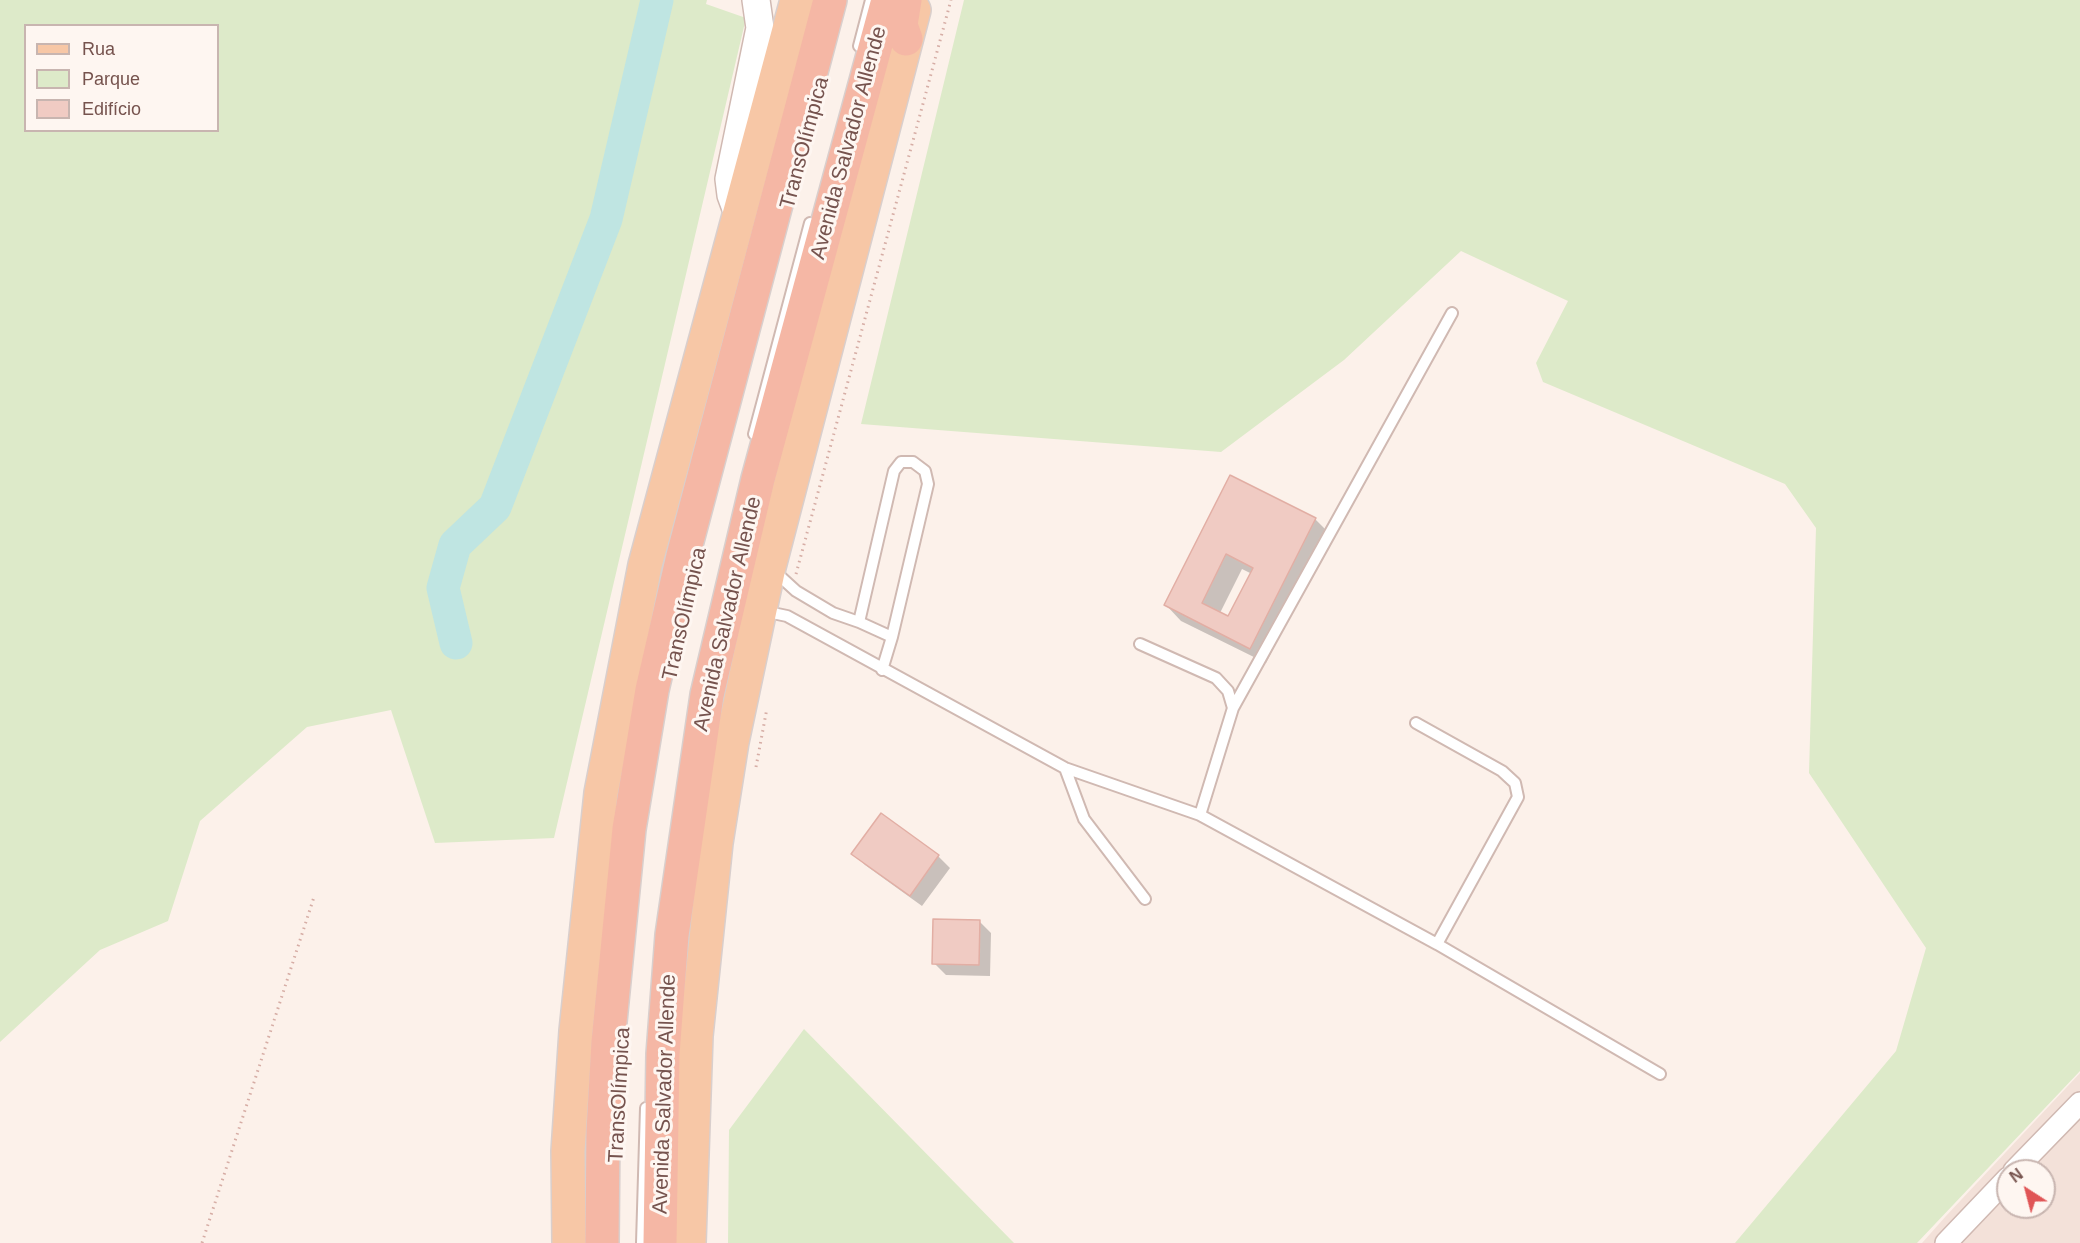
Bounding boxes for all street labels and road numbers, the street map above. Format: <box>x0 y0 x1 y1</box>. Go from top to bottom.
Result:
street label: Avenida Salvador Allende <box>806 24 892 262</box>
street label: TransOlímpica <box>775 74 835 212</box>
street label: Avenida Salvador Allende <box>689 494 767 734</box>
street label: TransOlímpica <box>657 545 713 683</box>
street label: Avenida Salvador Allende <box>648 974 682 1214</box>
street label: TransOlímpica <box>604 1027 636 1163</box>

